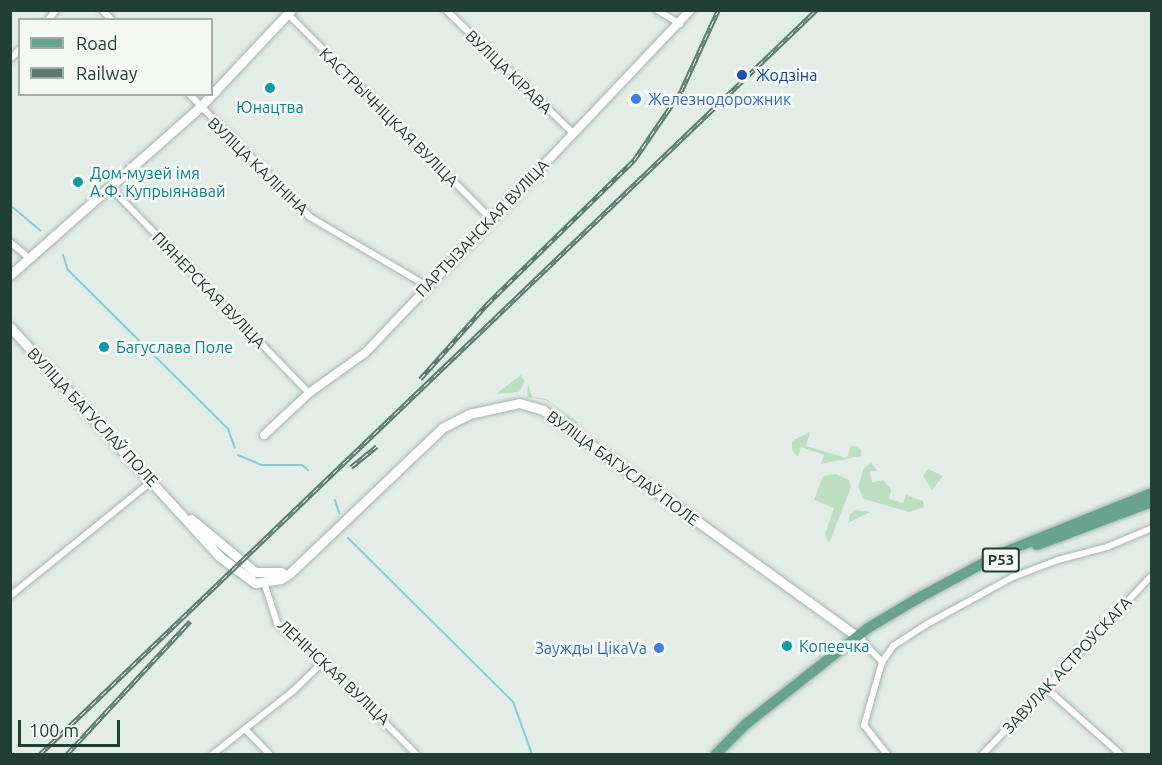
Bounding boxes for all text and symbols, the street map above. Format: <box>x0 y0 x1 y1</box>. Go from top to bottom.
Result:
legend <box>18 18 213 96</box>
street label: ВУЛІЦА КІРАВА <box>462 26 556 118</box>
text: Road <box>76 33 118 53</box>
street label: КАСТРЫЧНІЦКАЯ ВУЛІЦА <box>316 44 462 190</box>
text: Railway <box>76 63 137 83</box>
place label: Жодзіна <box>756 65 817 85</box>
marker: Жодзіна <box>733 66 751 84</box>
marker: Юнацтва <box>263 81 277 95</box>
place label: Железнодорожник <box>648 89 791 109</box>
marker: Железнодорожник <box>629 92 643 106</box>
place label: Юнацтва <box>236 97 304 117</box>
street label: ВУЛІЦА КАЛІНІНА <box>204 113 312 219</box>
street label: ПАРТЫЗАНСКАЯ ВУЛІЦА <box>411 155 553 301</box>
place label: Дом-музей імя А.Ф. Купрыянавай <box>90 163 225 201</box>
marker: Дом-музей імя А.Ф. Купрыянавай <box>71 175 85 189</box>
street label: ПІЯНЕРСКАЯ ВУЛІЦА <box>148 228 270 352</box>
place label: Багуслава Поле <box>116 337 233 357</box>
marker: Багуслава Поле <box>97 340 111 354</box>
street label: ВУЛІЦА БАГУСЛАЎ ПОЛЕ <box>24 344 162 490</box>
street label: ВУЛІЦА БАГУСЛАЎ ПОЛЕ <box>543 406 703 530</box>
road number: Р53 <box>982 548 1020 572</box>
street label: ЗАВУЛАК АСТРОЎСКАГА <box>999 593 1135 737</box>
street label: ЛЕНІНСКАЯ ВУЛІЦА <box>274 615 394 729</box>
place label: Копеечка <box>799 636 870 656</box>
place label: Заужды ЦікаVа <box>535 638 647 658</box>
marker: Копеечка <box>780 639 794 653</box>
marker: Заужды ЦікаVа <box>652 641 666 655</box>
scale bar <box>21 708 123 746</box>
text: 100 m <box>29 720 79 740</box>

